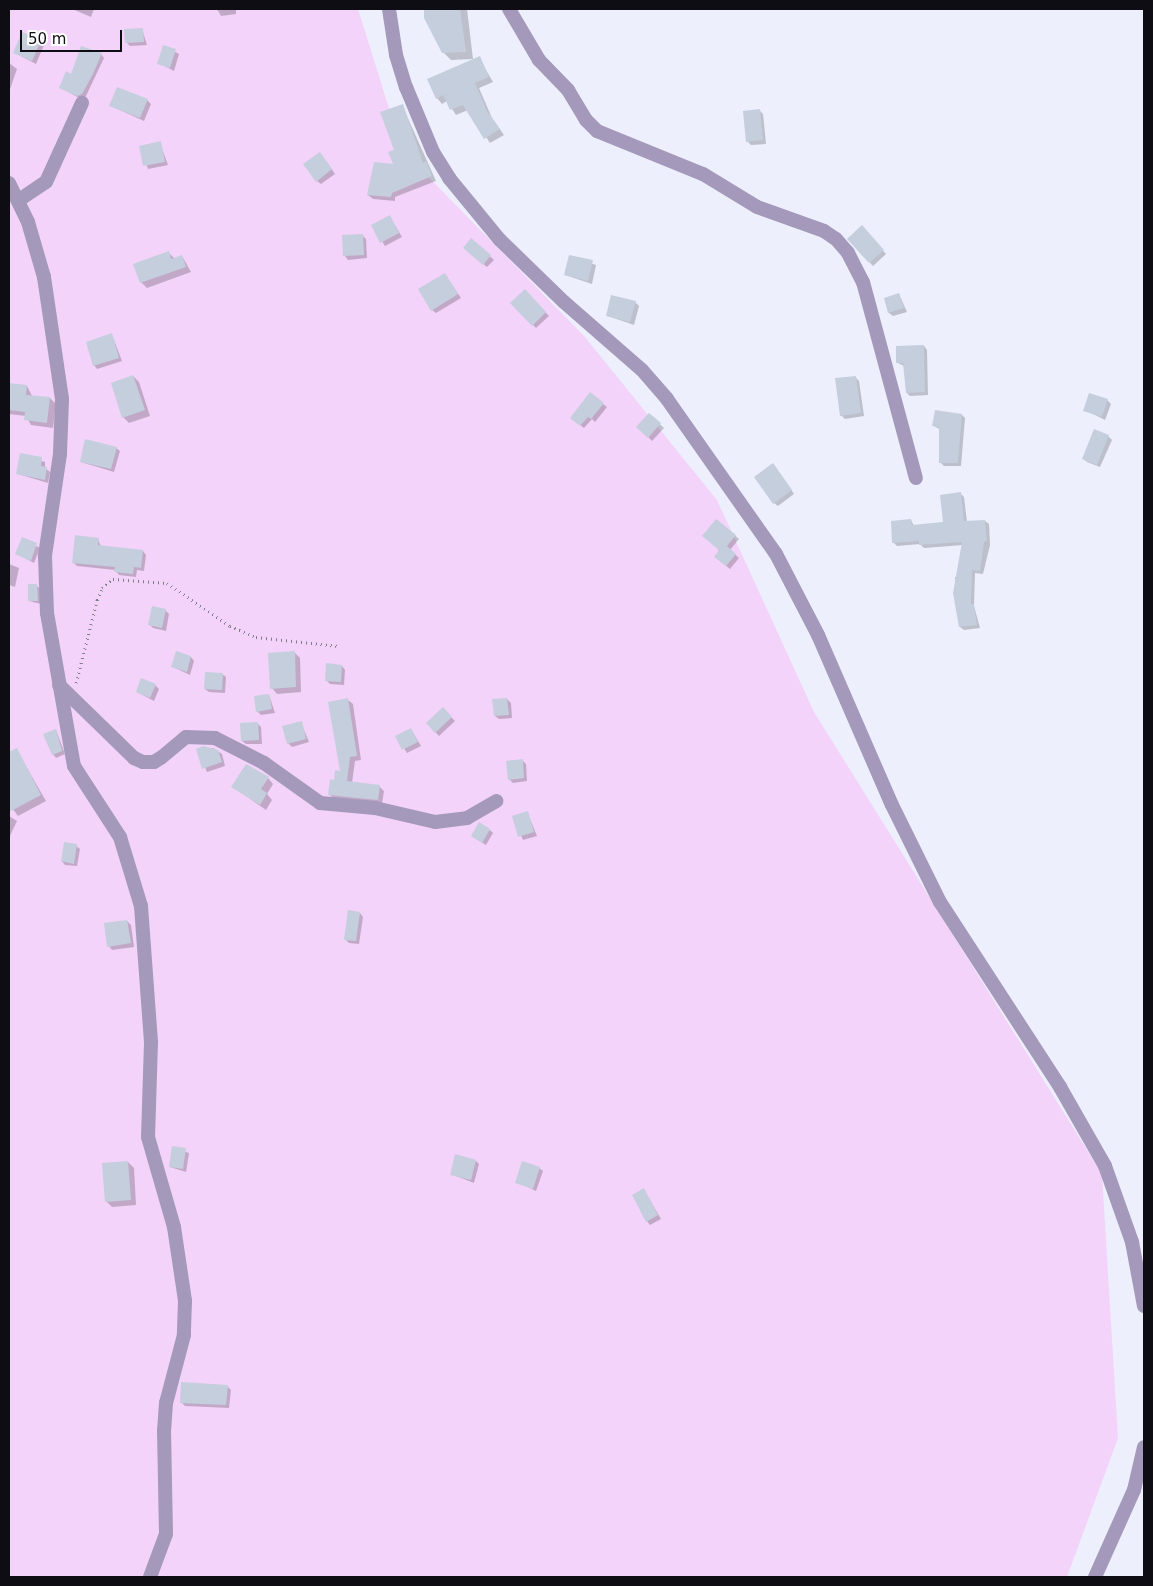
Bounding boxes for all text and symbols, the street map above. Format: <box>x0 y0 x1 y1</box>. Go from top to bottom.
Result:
scale bar <box>22 20 125 52</box>
text: 50 m <box>28 30 66 48</box>

